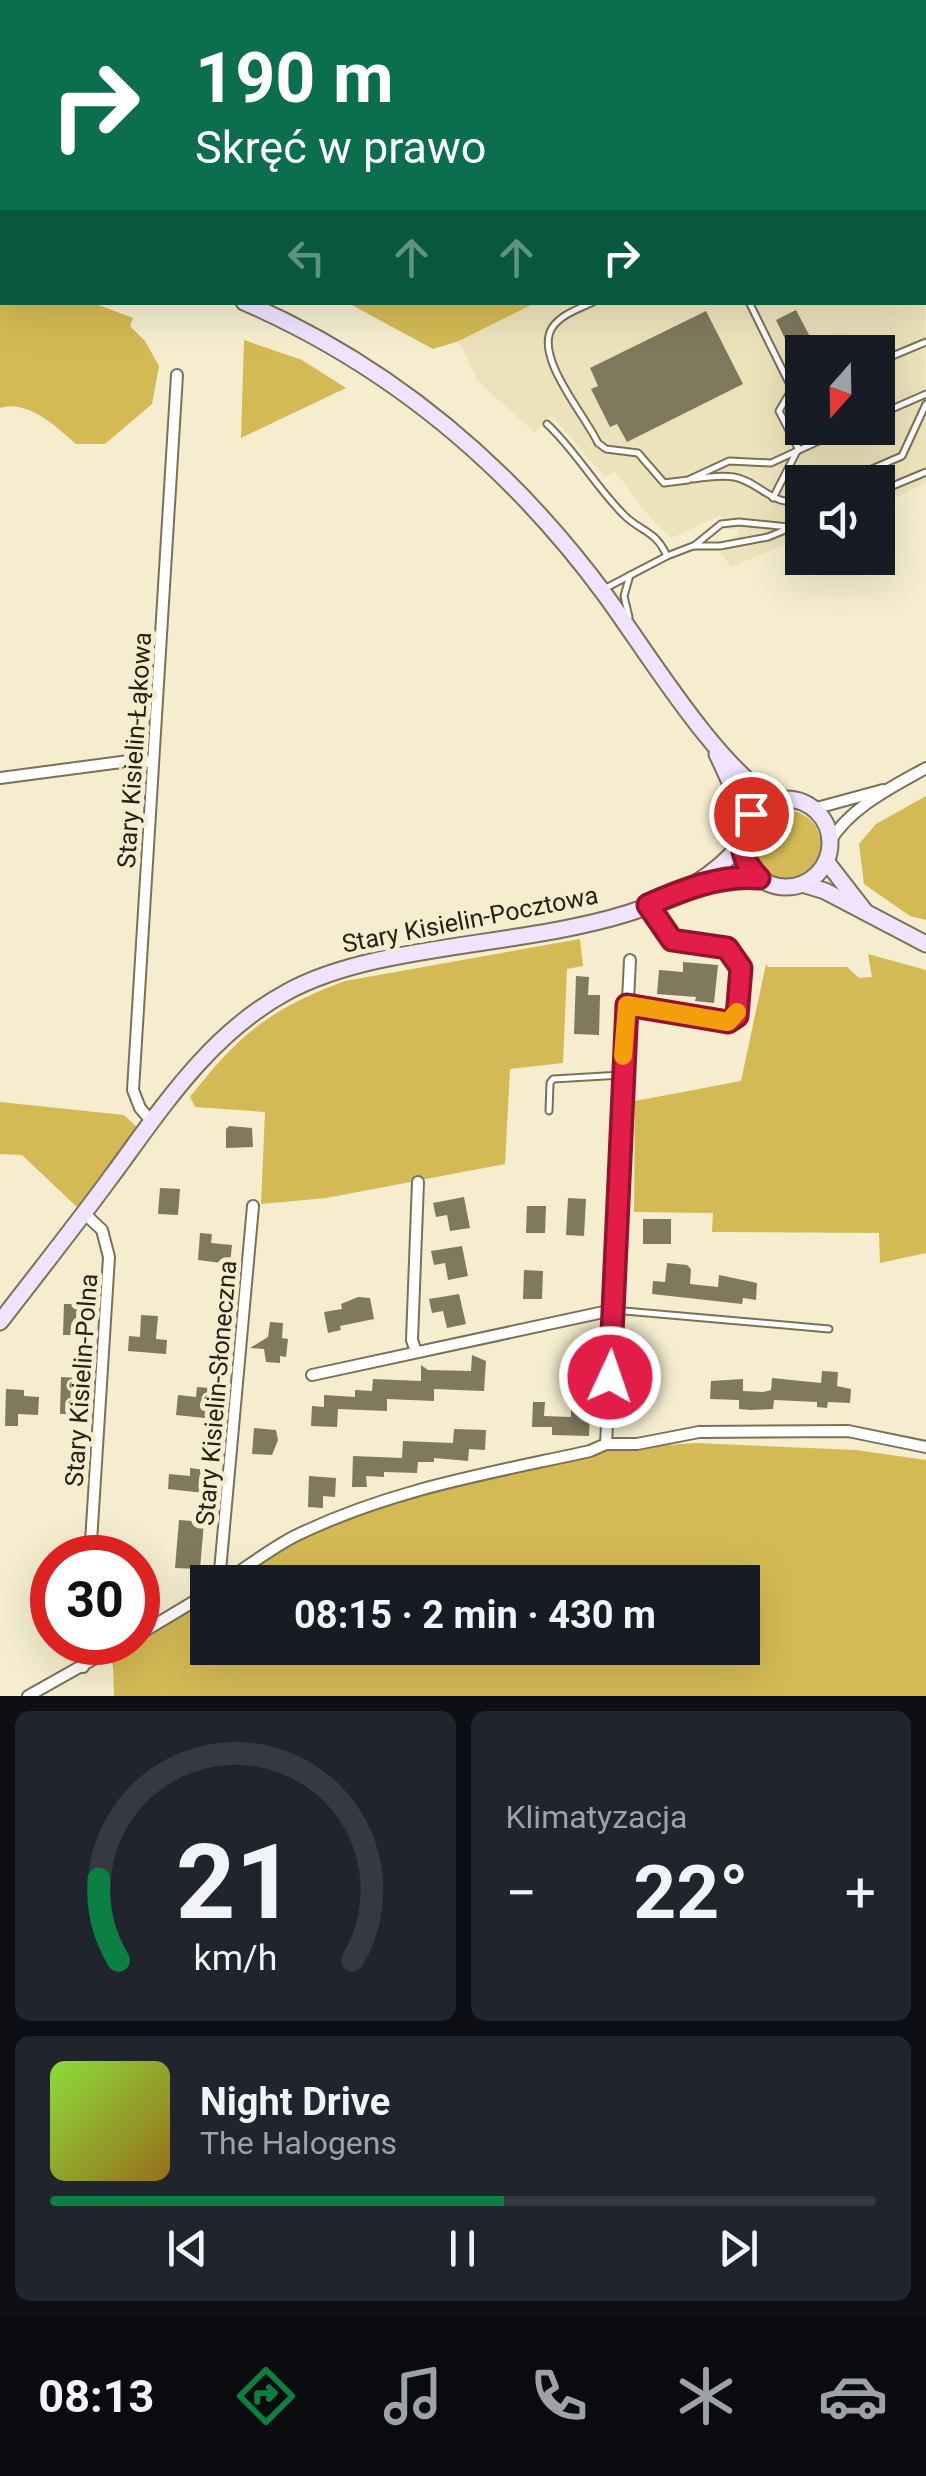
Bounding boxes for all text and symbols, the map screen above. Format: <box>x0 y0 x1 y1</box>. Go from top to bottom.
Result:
text: 190 m <box>195 37 394 119</box>
icon: right <box>30 40 160 170</box>
text: Skręć w prawo <box>195 121 487 174</box>
icon: left <box>279 230 334 285</box>
icon: ahead <box>384 230 439 285</box>
icon: ahead <box>489 230 544 285</box>
icon: right <box>594 230 649 285</box>
north arrow <box>785 335 895 445</box>
map controls <box>785 335 895 575</box>
button: sound <box>785 465 895 575</box>
street label: Stary Kisielin-Łąkowa <box>112 631 157 869</box>
pin <box>709 772 794 857</box>
icon: arrive <box>724 787 779 842</box>
street label: Stary Kisielin-Pocztowa <box>340 880 601 959</box>
street label: Stary Kisielin-Słoneczna <box>190 1259 243 1527</box>
street label: Stary Kisielin-Polna <box>60 1272 103 1488</box>
position arrow <box>558 1325 662 1429</box>
speed limit sign: 30 <box>30 1535 160 1665</box>
text: 08:15 · 2 min · 430 m <box>294 1593 656 1637</box>
text: Klimatyzacja <box>506 1798 687 1836</box>
text: 21 <box>176 1822 295 1943</box>
text: 22° <box>633 1848 749 1936</box>
text: − <box>506 1861 537 1925</box>
text: + <box>845 1861 876 1925</box>
text: km/h <box>193 1937 277 1979</box>
text: Night Drive <box>200 2080 390 2124</box>
text: The Halogens <box>200 2124 397 2162</box>
icon: previous <box>160 2221 215 2276</box>
icon: pause <box>435 2221 490 2276</box>
icon: next <box>711 2221 766 2276</box>
icon: directions <box>231 2361 301 2431</box>
icon: music <box>378 2361 448 2431</box>
icon: phone <box>524 2361 594 2431</box>
icon: climate <box>671 2361 741 2431</box>
icon: car <box>818 2361 888 2431</box>
text: 08:13 <box>38 2370 154 2423</box>

